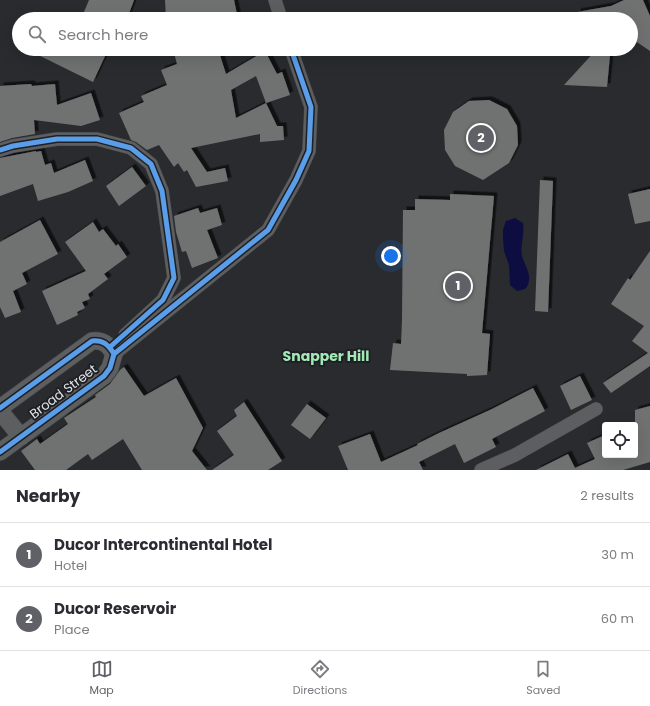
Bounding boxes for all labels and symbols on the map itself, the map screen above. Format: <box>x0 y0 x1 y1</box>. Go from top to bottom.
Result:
pin: 2 <box>468 123 494 153</box>
your location <box>381 246 401 266</box>
pin: 1 <box>445 271 471 301</box>
district label: Snapper Hill <box>283 346 369 366</box>
street label: Broad Street <box>26 360 101 423</box>

